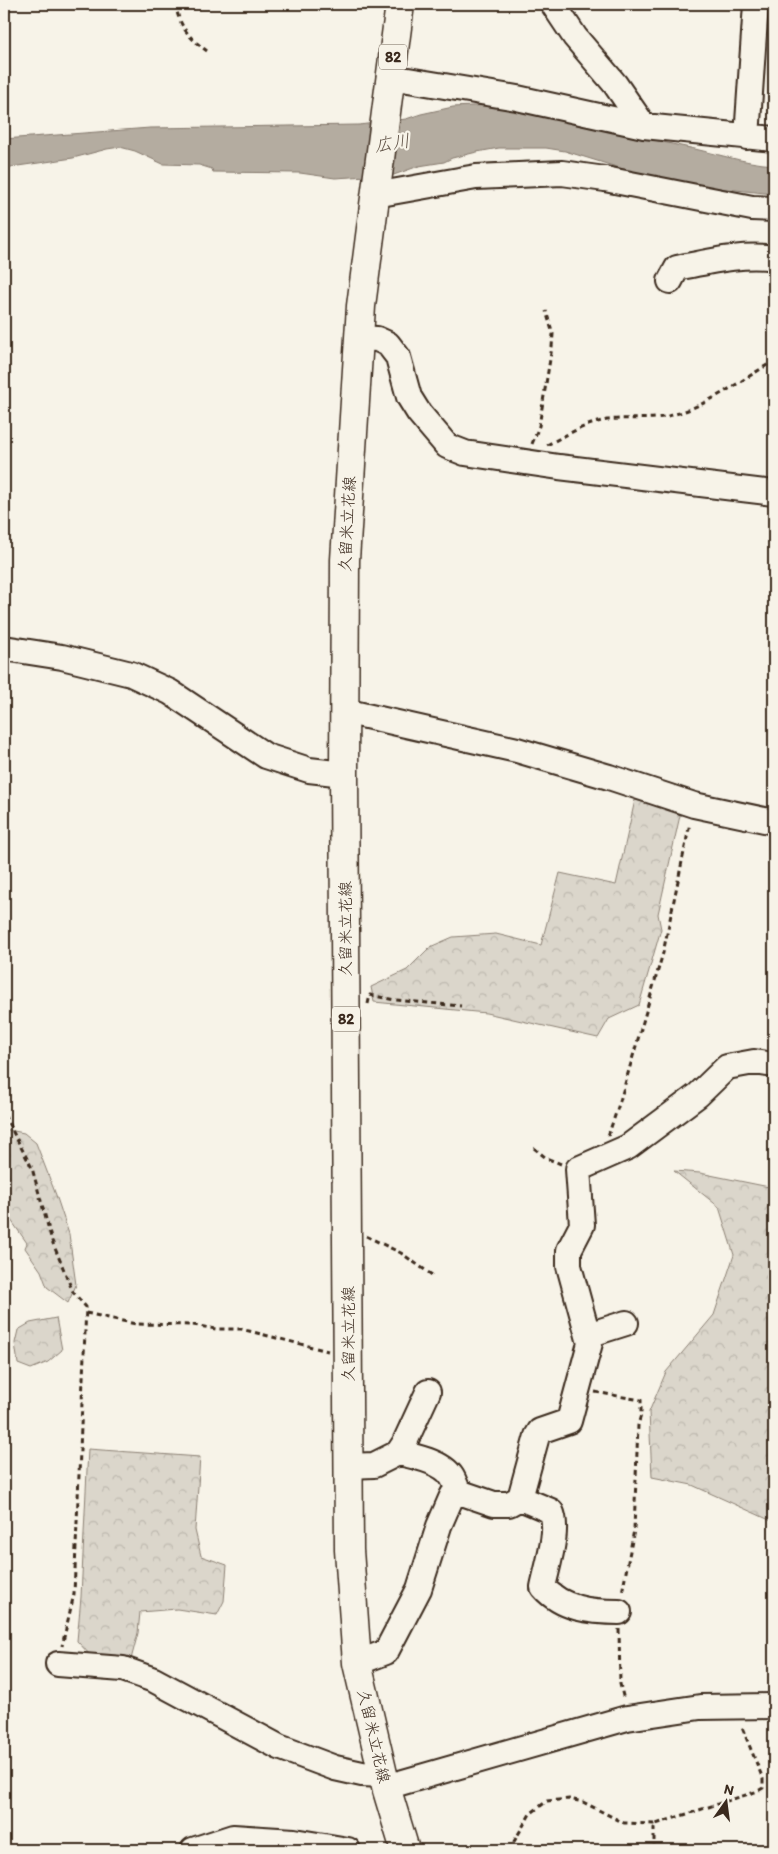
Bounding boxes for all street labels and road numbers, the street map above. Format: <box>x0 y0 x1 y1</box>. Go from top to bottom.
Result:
road number: 82 <box>379 44 407 70</box>
street label: 久留米立花線 <box>335 476 359 572</box>
street label: 久留米立花線 <box>336 881 355 977</box>
road number: 82 <box>332 1006 360 1032</box>
street label: 久留米立花線 <box>339 1286 358 1382</box>
street label: 久留米立花線 <box>354 1687 394 1785</box>

